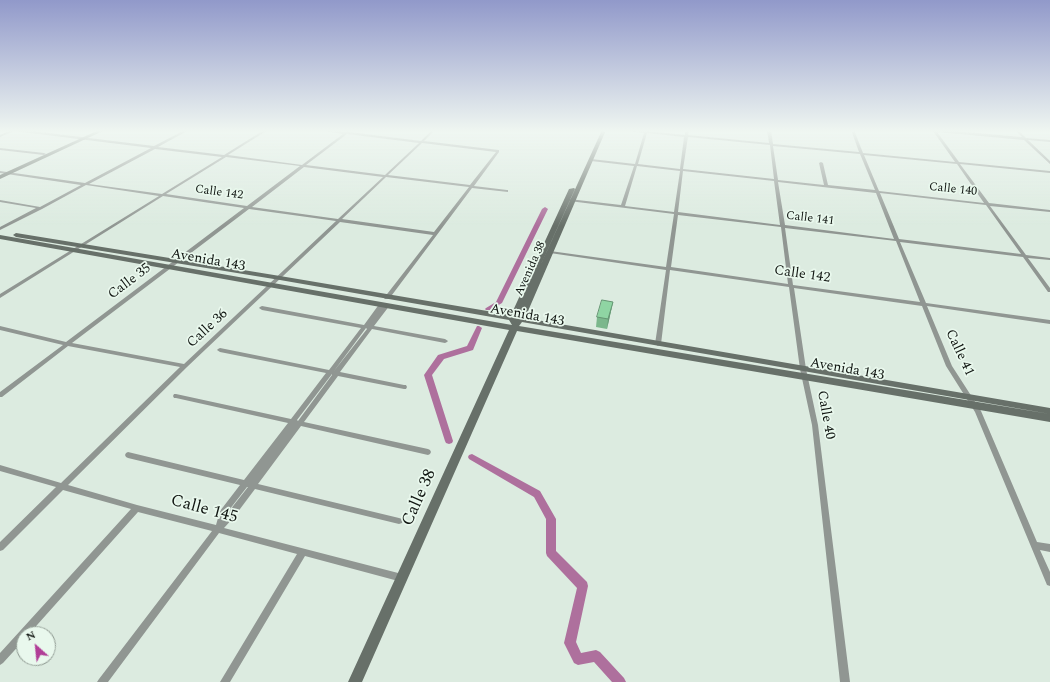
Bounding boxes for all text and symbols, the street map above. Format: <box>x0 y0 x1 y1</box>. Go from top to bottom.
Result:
street label: Calle 140 <box>928 180 978 200</box>
street label: Calle 142 <box>194 183 244 203</box>
street label: Calle 141 <box>785 209 835 229</box>
street label: Avenida 38 <box>513 239 549 299</box>
street label: Avenida 143 <box>170 246 246 276</box>
street label: Calle 35 <box>105 260 155 304</box>
street label: Calle 142 <box>773 263 831 287</box>
street label: Avenida 143 <box>489 301 565 331</box>
street label: Calle 36 <box>184 306 232 352</box>
street label: Calle 41 <box>941 327 977 379</box>
street label: Avenida 143 <box>809 355 885 385</box>
street label: Calle 40 <box>812 389 838 441</box>
street label: Calle 38 <box>398 466 442 530</box>
street label: Calle 145 <box>168 491 240 529</box>
north arrow <box>16 626 56 666</box>
text: N <box>23 626 39 645</box>

